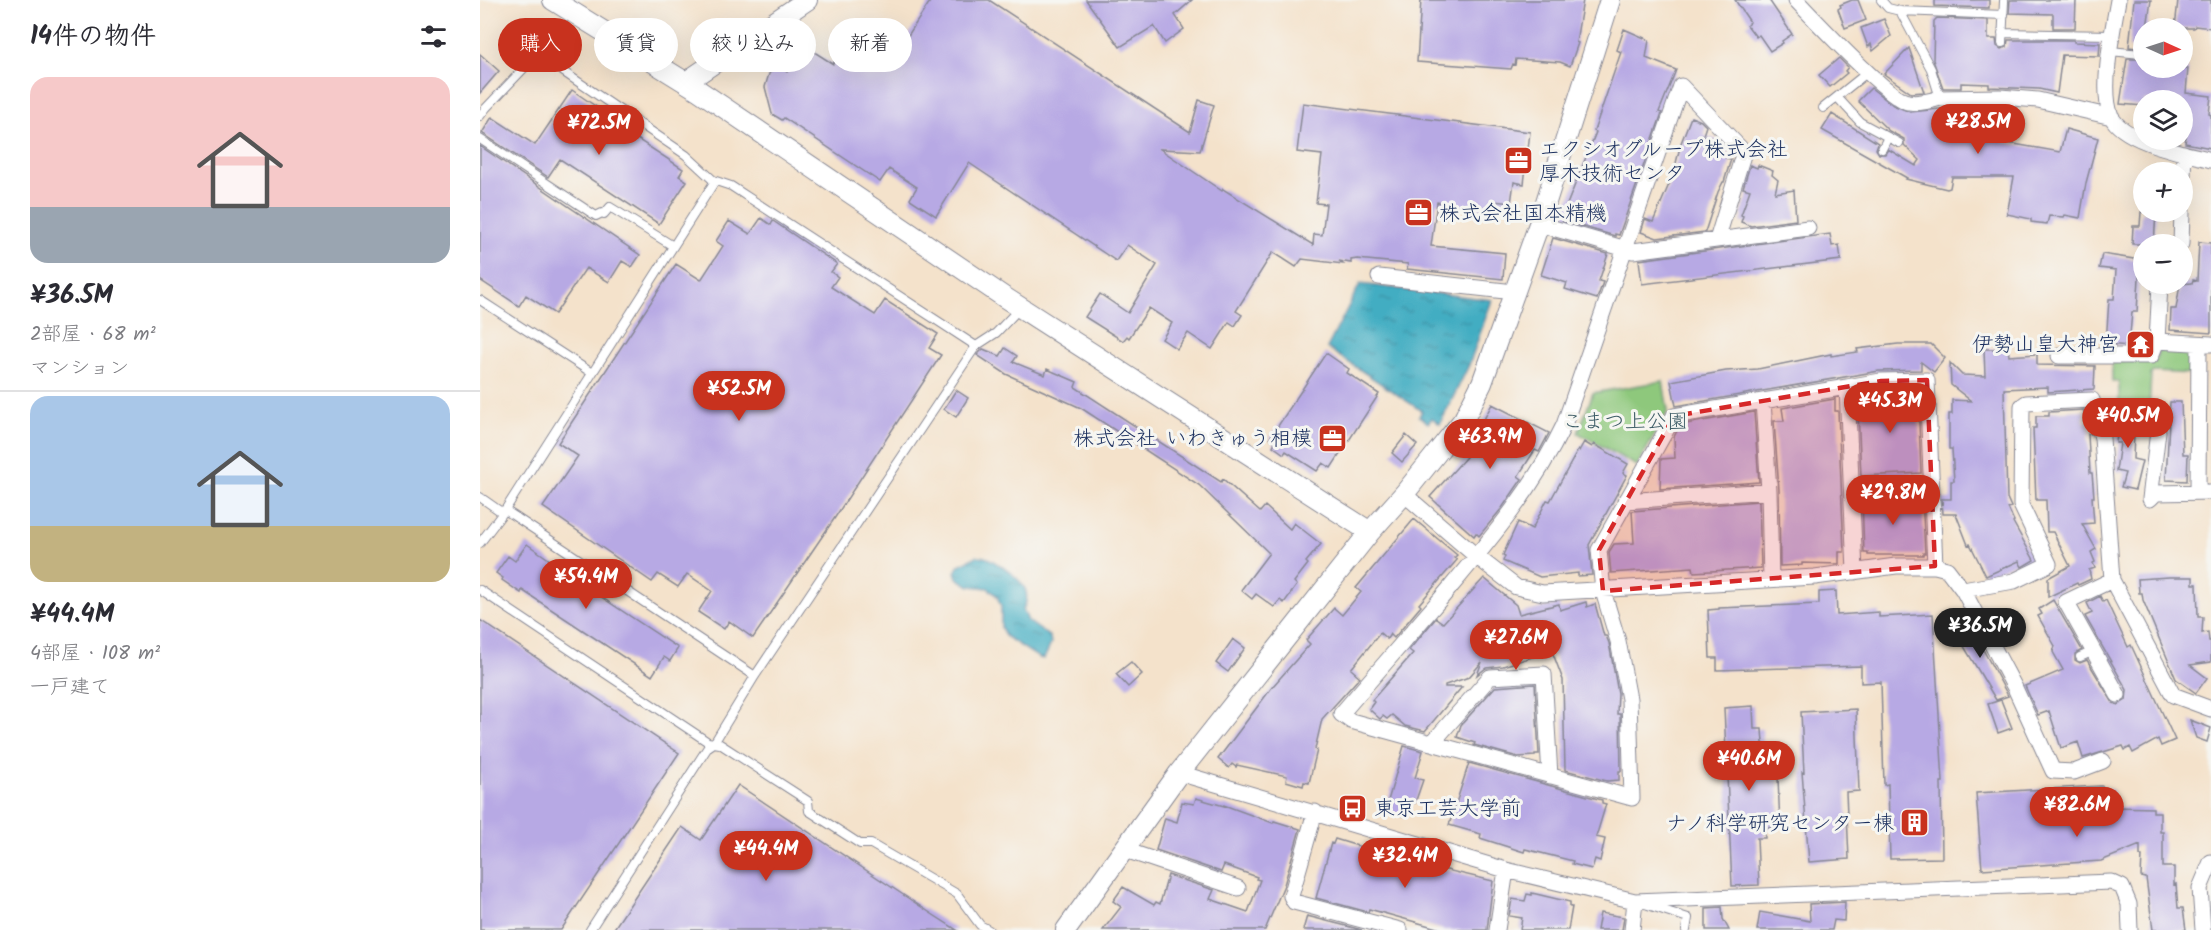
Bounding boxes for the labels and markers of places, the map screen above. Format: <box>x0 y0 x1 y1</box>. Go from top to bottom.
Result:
pin: ¥28.5M <box>1929 104 2027 155</box>
pin: ¥72.5M <box>550 105 648 156</box>
place label: エクシオグループ株式会社 厚木技術センタ <box>1539 134 1788 191</box>
office icon: エクシオグループ株式会社 厚木技術センタ <box>1502 145 1534 177</box>
office icon: 株式会社国本精機 <box>1402 197 1434 229</box>
place label: 株式会社国本精機 <box>1439 198 1607 231</box>
temple icon: 伊勢山皇大神宮 <box>2124 328 2156 360</box>
place label: 伊勢山皇大神宮 <box>1972 329 2119 362</box>
pin: ¥52.5M <box>690 371 788 422</box>
pin: ¥45.3M <box>1841 383 1939 434</box>
pin: ¥40.5M <box>2079 398 2177 449</box>
pin: ¥63.9M <box>1441 419 1539 470</box>
office icon: 株式会社 いわきゅう相模 <box>1317 422 1349 454</box>
place label: 株式会社 いわきゅう相模 <box>1073 423 1312 456</box>
pin: ¥29.8M <box>1844 475 1942 526</box>
pin: ¥54.4M <box>537 559 635 610</box>
pin: ¥36.5M <box>1931 608 2029 659</box>
pin: ¥27.6M <box>1467 620 1565 671</box>
pin: ¥40.6M <box>1700 741 1798 792</box>
pin: ¥82.6M <box>2028 787 2126 838</box>
bus stop icon: 東京工芸大学前 <box>1337 792 1369 824</box>
place label: 東京工芸大学前 <box>1374 793 1521 826</box>
building icon: ナノ科学研究センター棟 <box>1899 807 1931 839</box>
place label: ナノ科学研究センター棟 <box>1666 808 1894 841</box>
pin: ¥44.4M <box>717 831 815 882</box>
pin: ¥32.4M <box>1356 838 1454 889</box>

